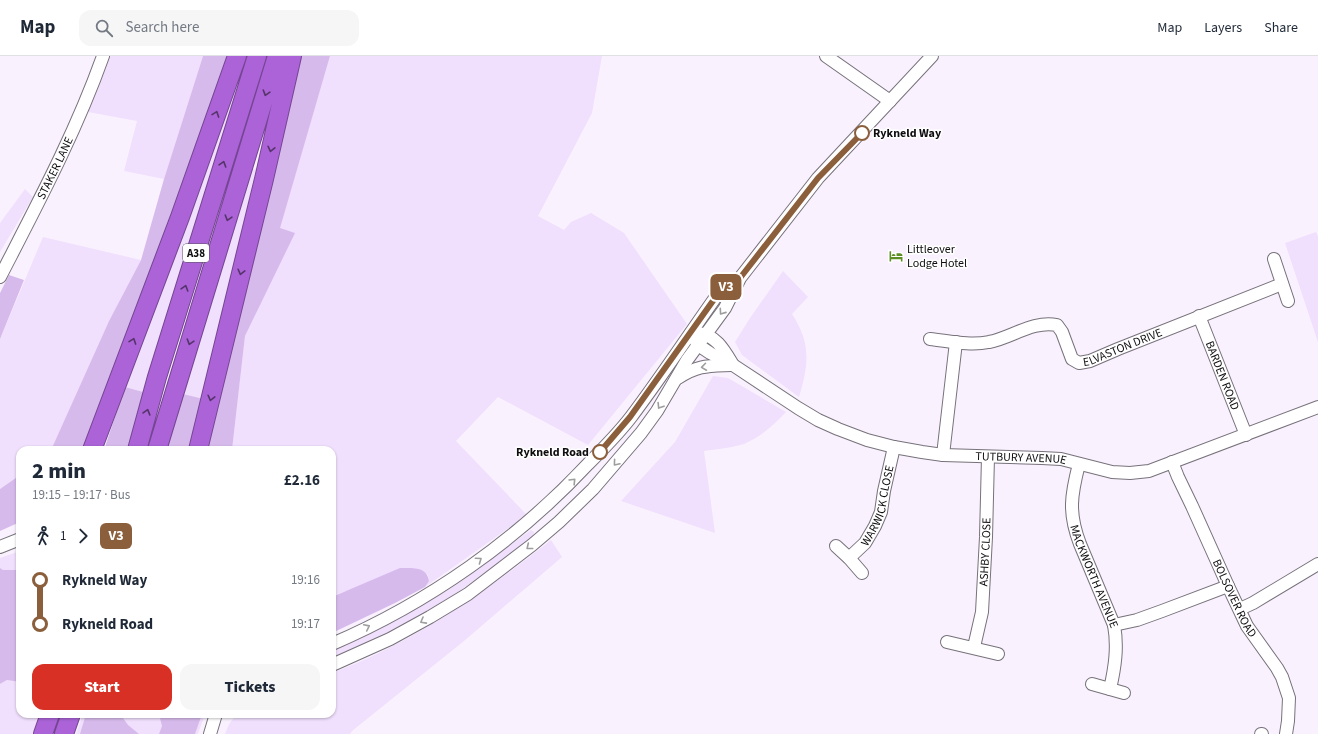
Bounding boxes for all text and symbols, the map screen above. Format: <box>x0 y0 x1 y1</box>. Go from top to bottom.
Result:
search box <box>79 10 359 46</box>
text: Map <box>20 14 55 41</box>
icon: search <box>93 17 115 39</box>
text: Search here <box>125 17 199 38</box>
text: Map <box>1157 18 1182 38</box>
text: Layers <box>1204 18 1242 38</box>
text: Share <box>1264 18 1298 38</box>
one-way arrow <box>262 90 271 97</box>
one-way arrow <box>211 111 219 118</box>
marker: Rykneld Way <box>854 125 870 141</box>
place label: Rykneld Way <box>873 125 942 142</box>
street label: STAKER LANE <box>33 134 77 202</box>
one-way arrow <box>267 146 275 152</box>
one-way arrow <box>218 160 227 167</box>
one-way arrow <box>224 214 233 221</box>
place label: Littleover Lodge Hotel <box>907 241 967 272</box>
road number: A38 <box>183 244 209 262</box>
hotel icon: Littleover Lodge Hotel <box>888 248 904 264</box>
one-way arrow <box>238 269 246 275</box>
line badge: V3 <box>708 274 744 300</box>
text: V3 <box>718 277 734 297</box>
one-way arrow <box>180 285 189 292</box>
one-way arrow <box>719 308 727 315</box>
street label: ELVASTON DRIVE <box>1082 324 1165 371</box>
one-way arrow <box>129 338 137 345</box>
one-way arrow <box>186 338 195 345</box>
street label: BARDEN ROAD <box>1201 338 1244 413</box>
one-way arrow <box>700 362 707 371</box>
one-way arrow <box>207 395 215 401</box>
one-way arrow <box>657 402 665 409</box>
one-way arrow <box>142 409 151 416</box>
place label: Rykneld Road <box>516 444 589 461</box>
marker: Rykneld Road <box>592 444 608 460</box>
street label: TUTBURY AVENUE <box>975 447 1068 469</box>
text: 2 min <box>32 455 86 487</box>
one-way arrow <box>614 458 621 465</box>
street label: WARWICK CLOSE <box>856 463 898 549</box>
text: £2.16 <box>284 470 320 491</box>
one-way arrow <box>568 478 575 486</box>
text: 19:15 – 19:17 · Bus <box>32 486 130 504</box>
street label: ASHBY CLOSE <box>975 517 995 587</box>
street label: MACKWORTH AVENUE <box>1066 523 1123 631</box>
icon: walk <box>32 525 54 547</box>
icon: forward <box>72 525 94 547</box>
text: V3 <box>108 526 124 546</box>
text: 1 <box>60 527 66 545</box>
one-way arrow <box>526 542 534 549</box>
street label: BOLSOVER ROAD <box>1208 556 1261 641</box>
one-way arrow <box>474 558 481 565</box>
text: Rykneld Way <box>62 570 147 591</box>
text: 19:16 <box>291 571 320 589</box>
text: Rykneld Road <box>62 614 153 635</box>
text: 19:17 <box>291 615 320 633</box>
one-way arrow <box>419 617 427 624</box>
one-way arrow <box>363 624 371 632</box>
button: Start <box>32 664 172 710</box>
button: Tickets <box>180 664 320 710</box>

